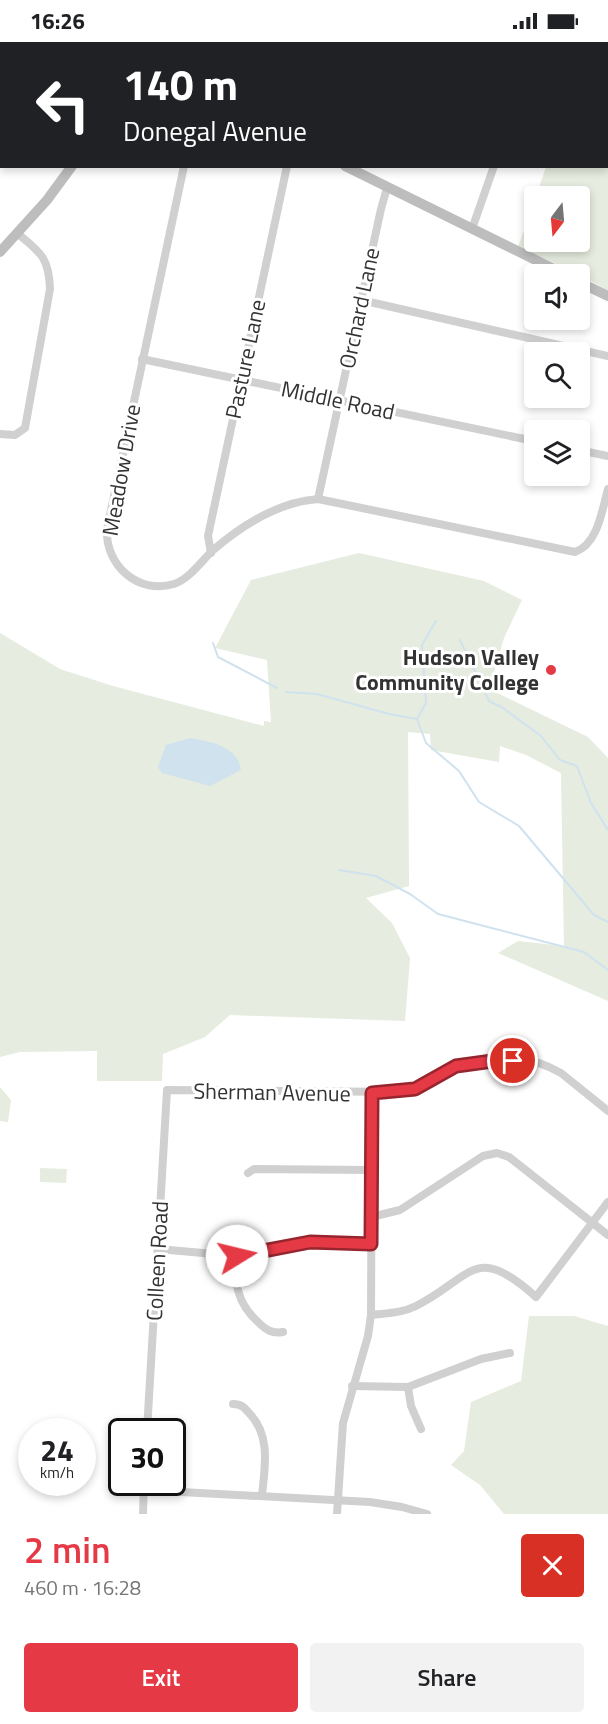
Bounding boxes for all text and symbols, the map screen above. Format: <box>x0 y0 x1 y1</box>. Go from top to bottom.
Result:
text: 16:26 <box>30 4 85 38</box>
text: 140 m <box>123 52 238 116</box>
icon: left <box>24 66 102 144</box>
text: Donegal Avenue <box>123 110 307 151</box>
north arrow <box>524 186 590 252</box>
map controls <box>524 186 590 486</box>
street label: Orchard Lane <box>330 244 388 372</box>
button: sound <box>524 264 590 330</box>
street label: Pasture Lane <box>216 296 274 422</box>
button: search <box>524 342 590 408</box>
street label: Middle Road <box>278 371 398 429</box>
street label: Meadow Drive <box>93 401 149 539</box>
button: layers <box>524 420 590 486</box>
place label: Hudson Valley Community College <box>355 640 539 699</box>
marker: Hudson Valley Community College <box>544 663 558 677</box>
pin <box>487 1035 538 1086</box>
icon: arrive <box>496 1044 529 1077</box>
street label: Sherman Avenue <box>193 1074 351 1110</box>
street label: Colleen Road <box>137 1200 177 1322</box>
position arrow <box>205 1224 269 1288</box>
speed limit sign: 30 <box>108 1418 186 1496</box>
text: 24 <box>40 1427 74 1473</box>
text: km/h <box>40 1461 74 1484</box>
text: 2 min <box>24 1522 111 1577</box>
button: close <box>521 1534 584 1597</box>
text: 460 m · 16:28 <box>24 1572 141 1603</box>
button: Exit <box>24 1643 298 1712</box>
button: Share <box>310 1643 584 1712</box>

